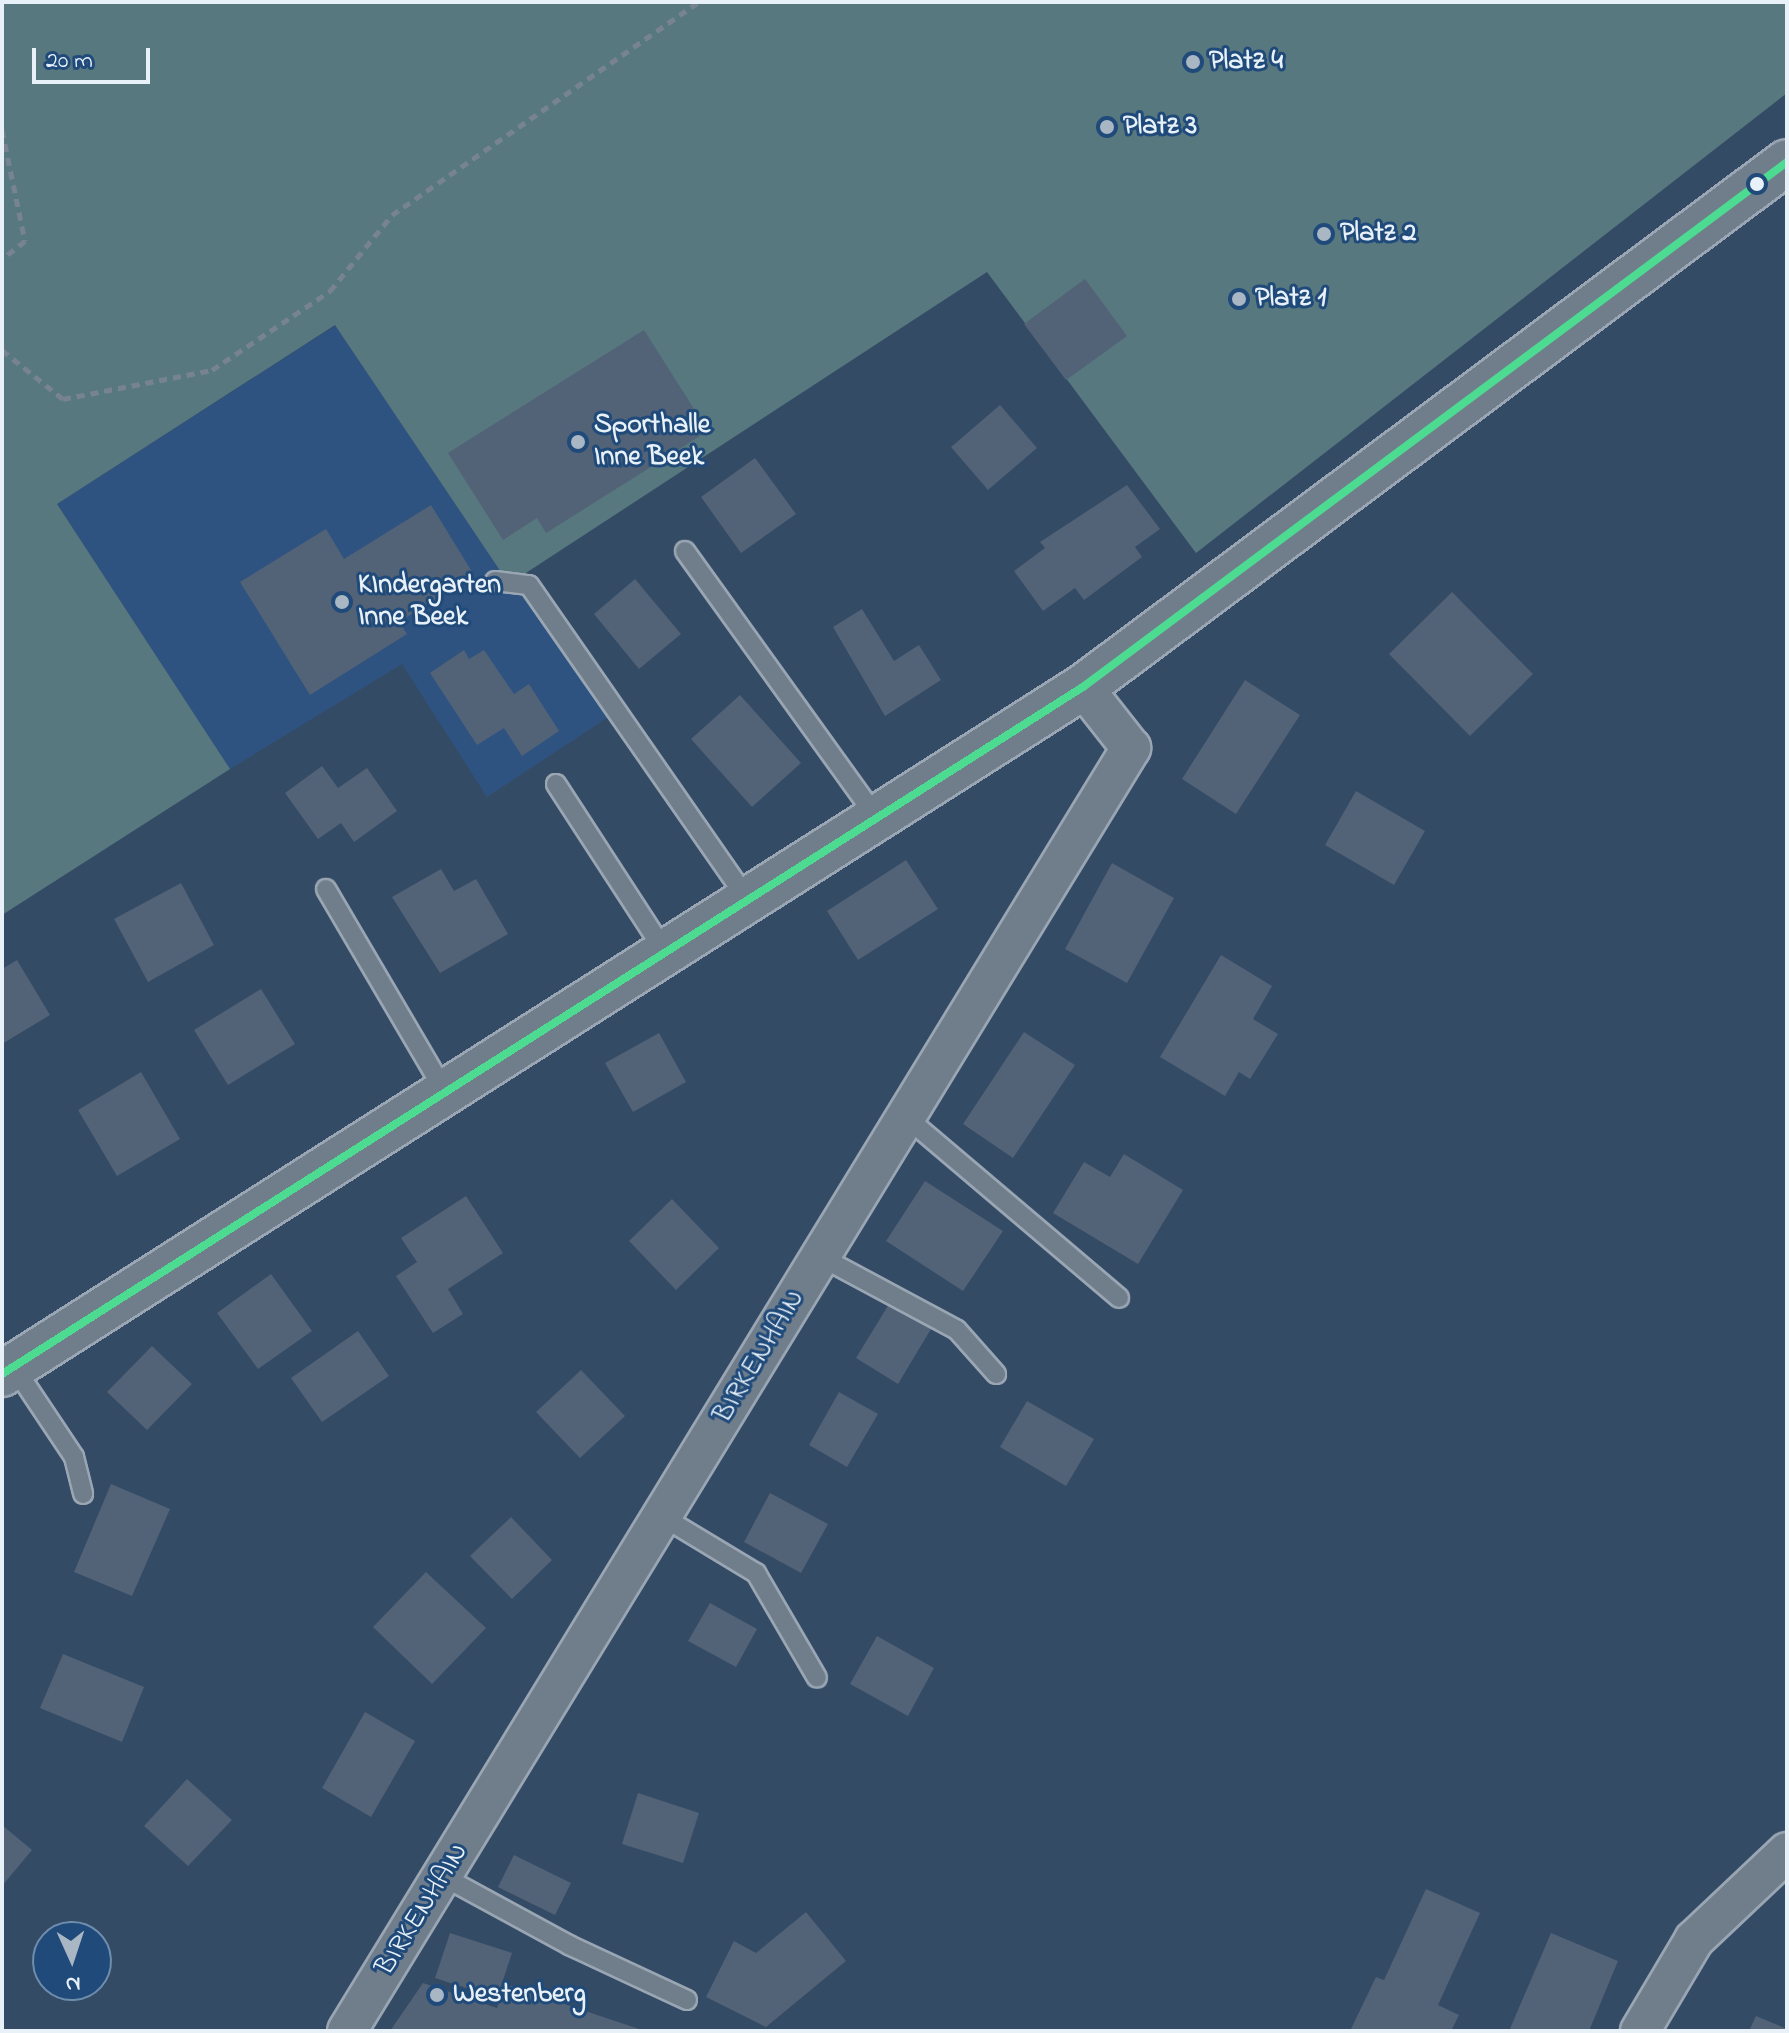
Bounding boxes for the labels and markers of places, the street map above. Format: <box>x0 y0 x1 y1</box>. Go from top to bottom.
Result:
place label: Platz 4 <box>1209 45 1283 79</box>
marker: Platz 4 <box>1184 53 1202 71</box>
place label: Platz 3 <box>1123 110 1197 144</box>
marker: Platz 3 <box>1098 118 1116 136</box>
unlabelled marker <box>1749 176 1765 192</box>
place label: Platz 2 <box>1340 217 1416 251</box>
marker: Platz 2 <box>1315 225 1333 243</box>
place label: Platz 1 <box>1255 282 1326 316</box>
marker: Platz 1 <box>1230 290 1248 308</box>
place label: Sporthalle Inne Beek <box>594 409 710 475</box>
marker: Sporthalle Inne Beek <box>569 433 587 451</box>
place label: KIndergarten Inne Beek <box>358 569 501 635</box>
marker: KIndergarten Inne Beek <box>333 593 351 611</box>
place label: Westenberg <box>453 1978 586 2012</box>
marker: Westenberg <box>428 1986 446 2004</box>

